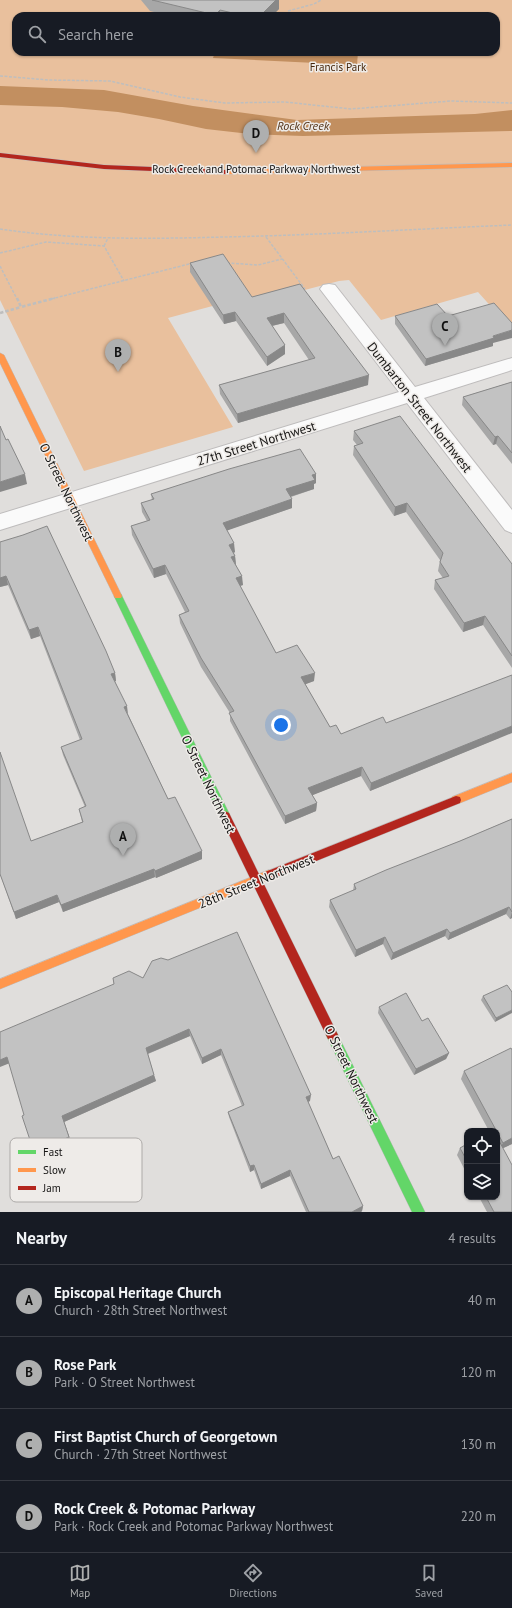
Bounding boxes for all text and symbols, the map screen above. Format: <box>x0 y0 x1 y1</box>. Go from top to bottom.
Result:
search box <box>12 12 500 56</box>
icon: search <box>26 23 48 45</box>
text: Search here <box>58 25 134 44</box>
park label: Francis Park <box>310 60 367 74</box>
water label: Rock Creek <box>277 118 330 133</box>
pin: D <box>243 120 269 153</box>
street label: Rock Creek and Potomac Parkway Northwest <box>152 162 360 176</box>
pin: C <box>432 313 458 346</box>
pin: B <box>105 339 131 372</box>
street label: Dumbarton Street Northwest <box>363 339 476 476</box>
street label: 27th Street Northwest <box>195 417 318 470</box>
street label: O Street Northwest <box>35 440 98 545</box>
your location <box>271 715 291 735</box>
street label: O Street Northwest <box>177 732 240 837</box>
pin: A <box>110 823 136 856</box>
street label: 28th Street Northwest <box>196 850 317 913</box>
street label: O Street Northwest <box>320 1022 383 1127</box>
map controls <box>464 1128 500 1200</box>
button: locate <box>464 1128 500 1164</box>
legend <box>10 1138 142 1202</box>
text: Fast <box>43 1145 63 1159</box>
text: Slow <box>43 1163 66 1177</box>
button: layers <box>464 1164 500 1200</box>
text: Jam <box>42 1181 61 1195</box>
text: Nearby <box>16 1227 67 1249</box>
text: 4 results <box>448 1230 496 1247</box>
text: Episcopal Heritage Church <box>54 1283 222 1302</box>
text: A <box>25 1292 33 1309</box>
text: 40 m <box>468 1292 496 1309</box>
text: Church · 28th Street Northwest <box>54 1302 227 1319</box>
text: Rose Park <box>54 1355 116 1374</box>
text: B <box>25 1364 33 1381</box>
text: 120 m <box>461 1364 496 1381</box>
text: Park · O Street Northwest <box>54 1374 195 1391</box>
text: First Baptist Church of Georgetown <box>54 1427 278 1446</box>
text: C <box>25 1436 33 1453</box>
text: 130 m <box>461 1436 496 1453</box>
text: Church · 27th Street Northwest <box>54 1446 227 1463</box>
text: Rock Creek & Potomac Parkway <box>54 1499 255 1518</box>
text: D <box>25 1508 33 1525</box>
text: 220 m <box>461 1508 496 1525</box>
text: Park · Rock Creek and Potomac Parkway Northwest <box>54 1518 333 1535</box>
tab: Map <box>69 1562 91 1600</box>
tab: Directions <box>229 1562 277 1600</box>
tab: Saved <box>415 1562 443 1600</box>

